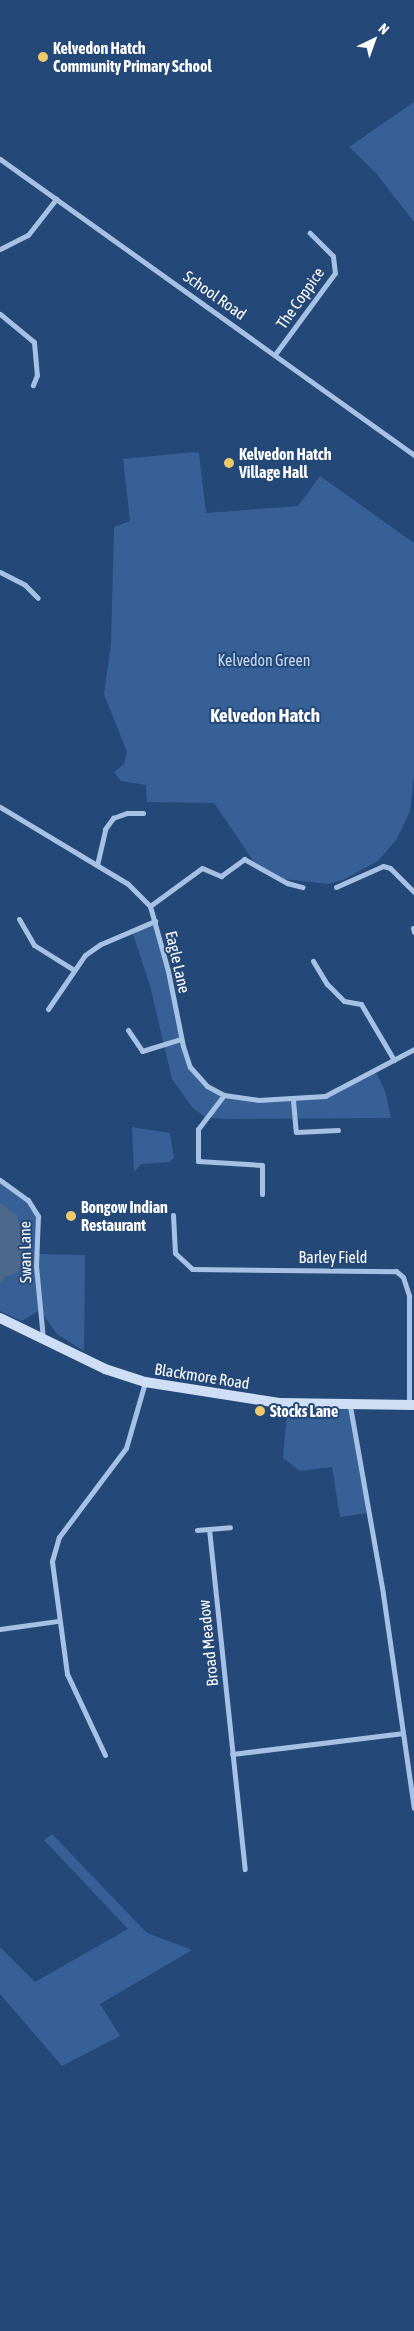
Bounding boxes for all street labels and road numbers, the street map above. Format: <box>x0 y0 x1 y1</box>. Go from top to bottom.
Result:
street label: The Coppice <box>272 264 328 332</box>
street label: School Road <box>180 266 250 324</box>
street label: Eagle Lane <box>162 929 194 995</box>
street label: Swan Lane <box>15 1221 35 1283</box>
street label: Barley Field <box>299 1247 367 1267</box>
street label: Blackmore Road <box>153 1359 251 1393</box>
street label: Broad Meadow <box>194 1599 222 1687</box>

